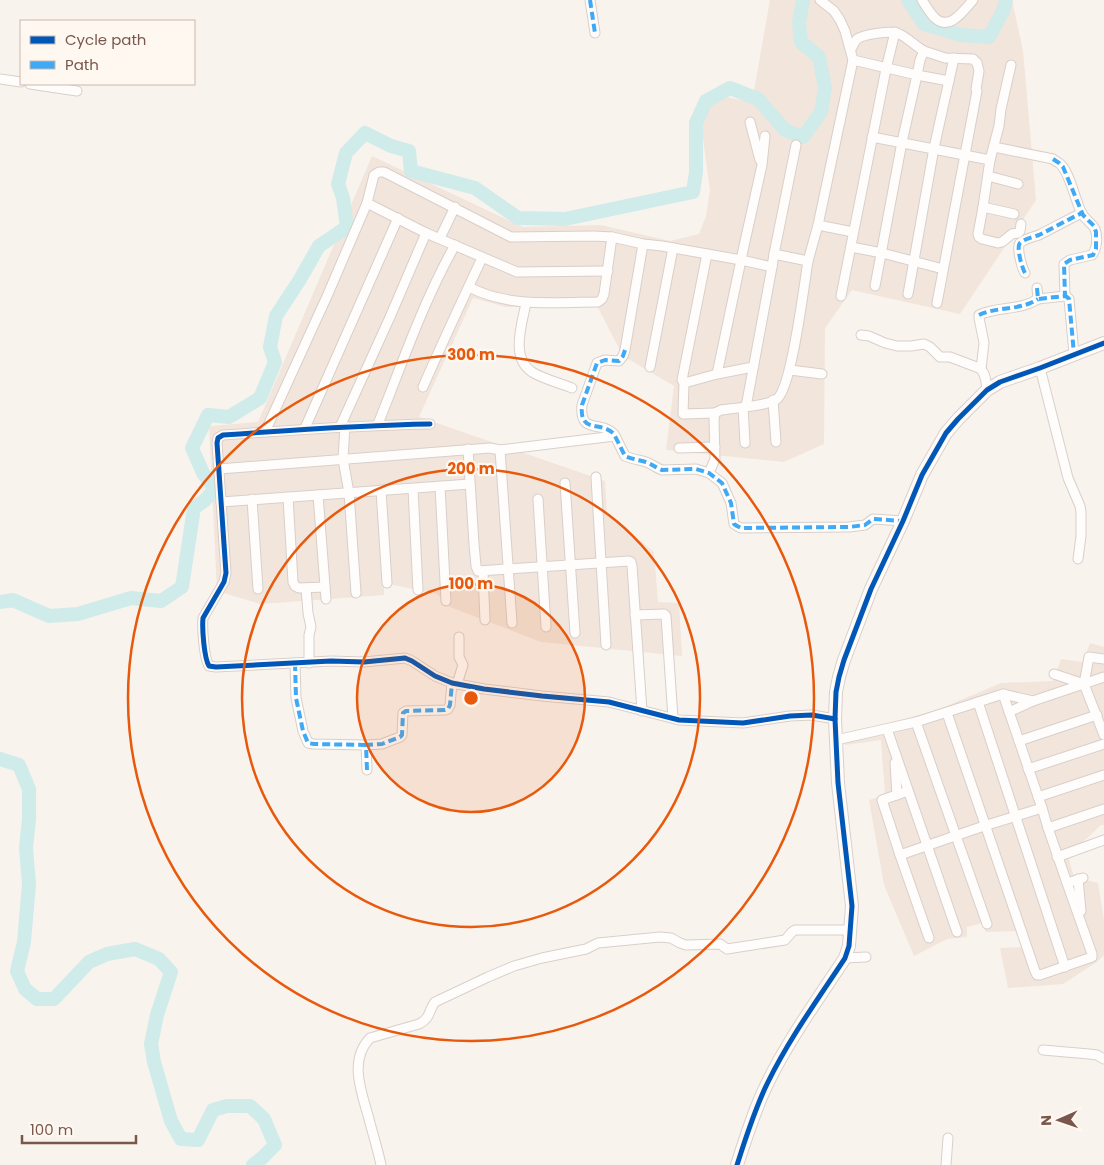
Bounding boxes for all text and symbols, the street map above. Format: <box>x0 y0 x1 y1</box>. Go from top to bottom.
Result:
legend <box>20 20 195 85</box>
text: Cycle path <box>65 29 146 50</box>
text: Path <box>65 54 99 75</box>
text: 300 m <box>447 344 495 365</box>
text: 200 m <box>447 458 495 479</box>
text: 100 m <box>449 573 493 594</box>
centre of rings <box>462 689 480 707</box>
north arrow <box>1034 1095 1084 1145</box>
scale bar <box>22 1112 136 1144</box>
text: N <box>1036 1115 1056 1126</box>
text: 100 m <box>30 1119 73 1140</box>

